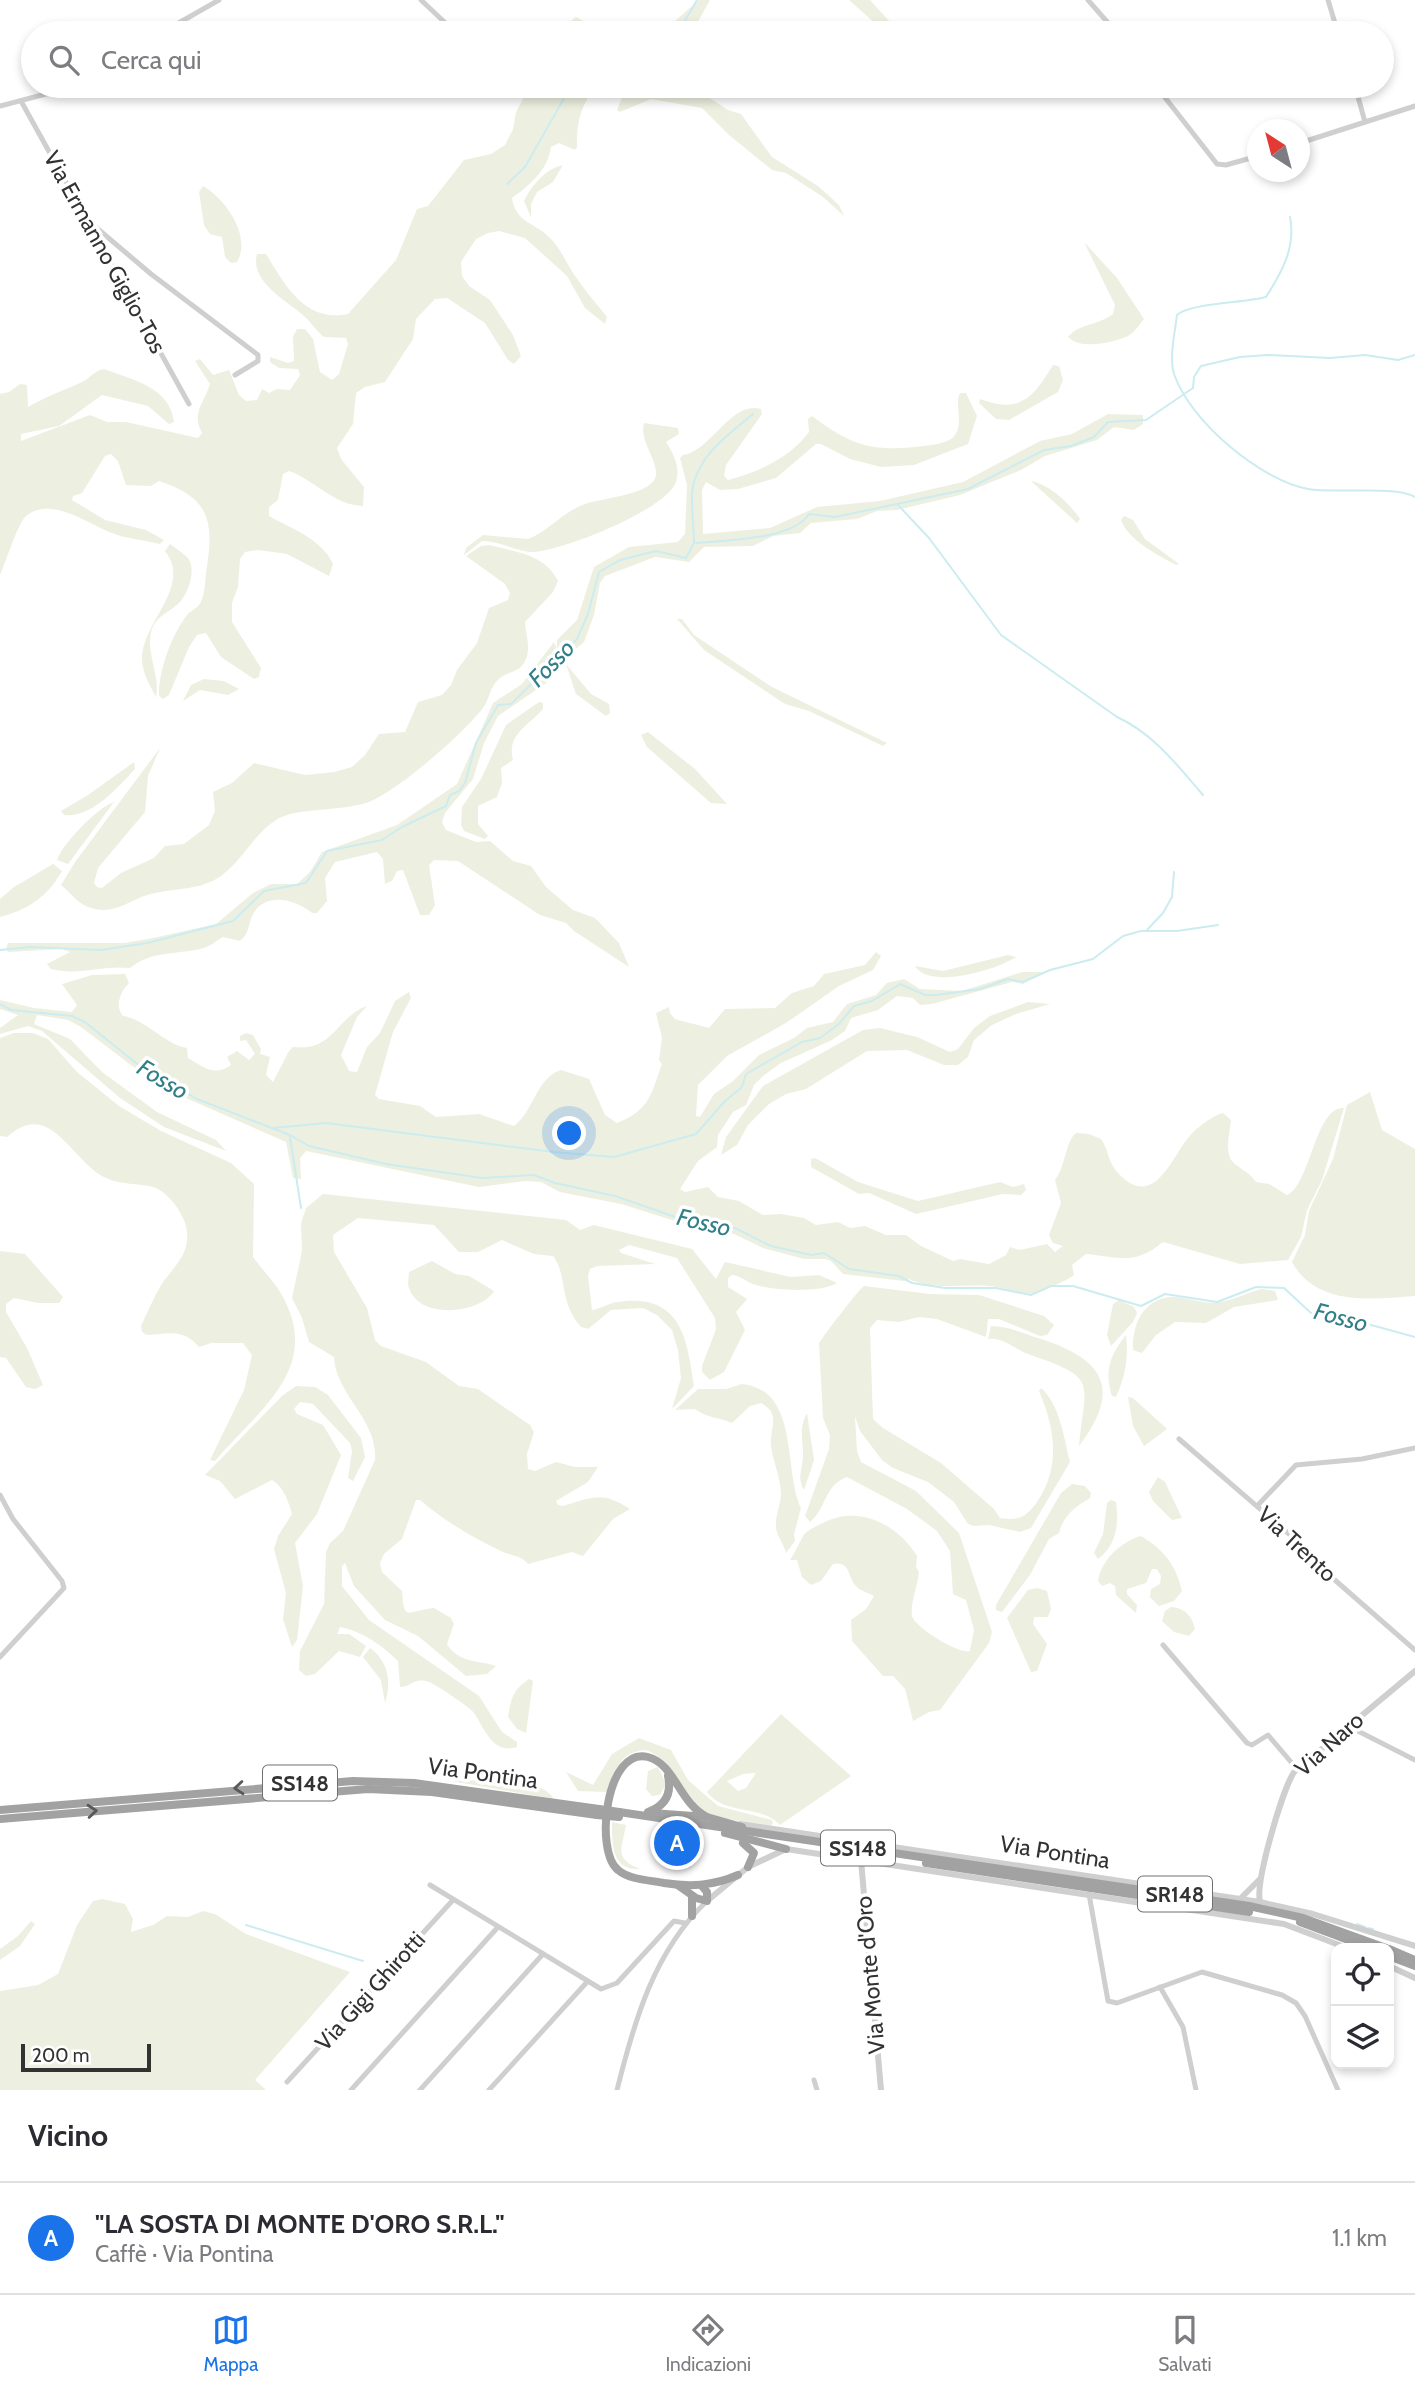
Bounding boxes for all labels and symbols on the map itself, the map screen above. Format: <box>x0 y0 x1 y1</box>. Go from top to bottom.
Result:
north arrow <box>1247 119 1310 182</box>
street label: Via Ermanno Giglio-Tos <box>38 146 172 358</box>
water label: Fosso <box>522 633 580 693</box>
water label: Fosso <box>132 1053 194 1105</box>
your location <box>552 1116 586 1150</box>
water label: Fosso <box>674 1202 734 1242</box>
water label: Fosso <box>1311 1296 1371 1338</box>
street label: Via Trento <box>1252 1500 1342 1588</box>
street label: Via Naro <box>1289 1706 1369 1782</box>
street label: Via Pontina <box>426 1751 540 1795</box>
road number: SS148 <box>263 1766 337 1800</box>
one-way arrow <box>233 1780 244 1795</box>
one-way arrow <box>87 1804 98 1819</box>
pin: A <box>654 1817 700 1869</box>
road number: SS148 <box>821 1830 895 1866</box>
street label: Via Pontina <box>998 1830 1112 1874</box>
road number: SR148 <box>1138 1876 1212 1912</box>
street label: Via Monte d'Oro <box>849 1895 891 2055</box>
street label: Via Gigi Ghirotti <box>309 1926 431 2056</box>
scale bar <box>21 2041 150 2073</box>

